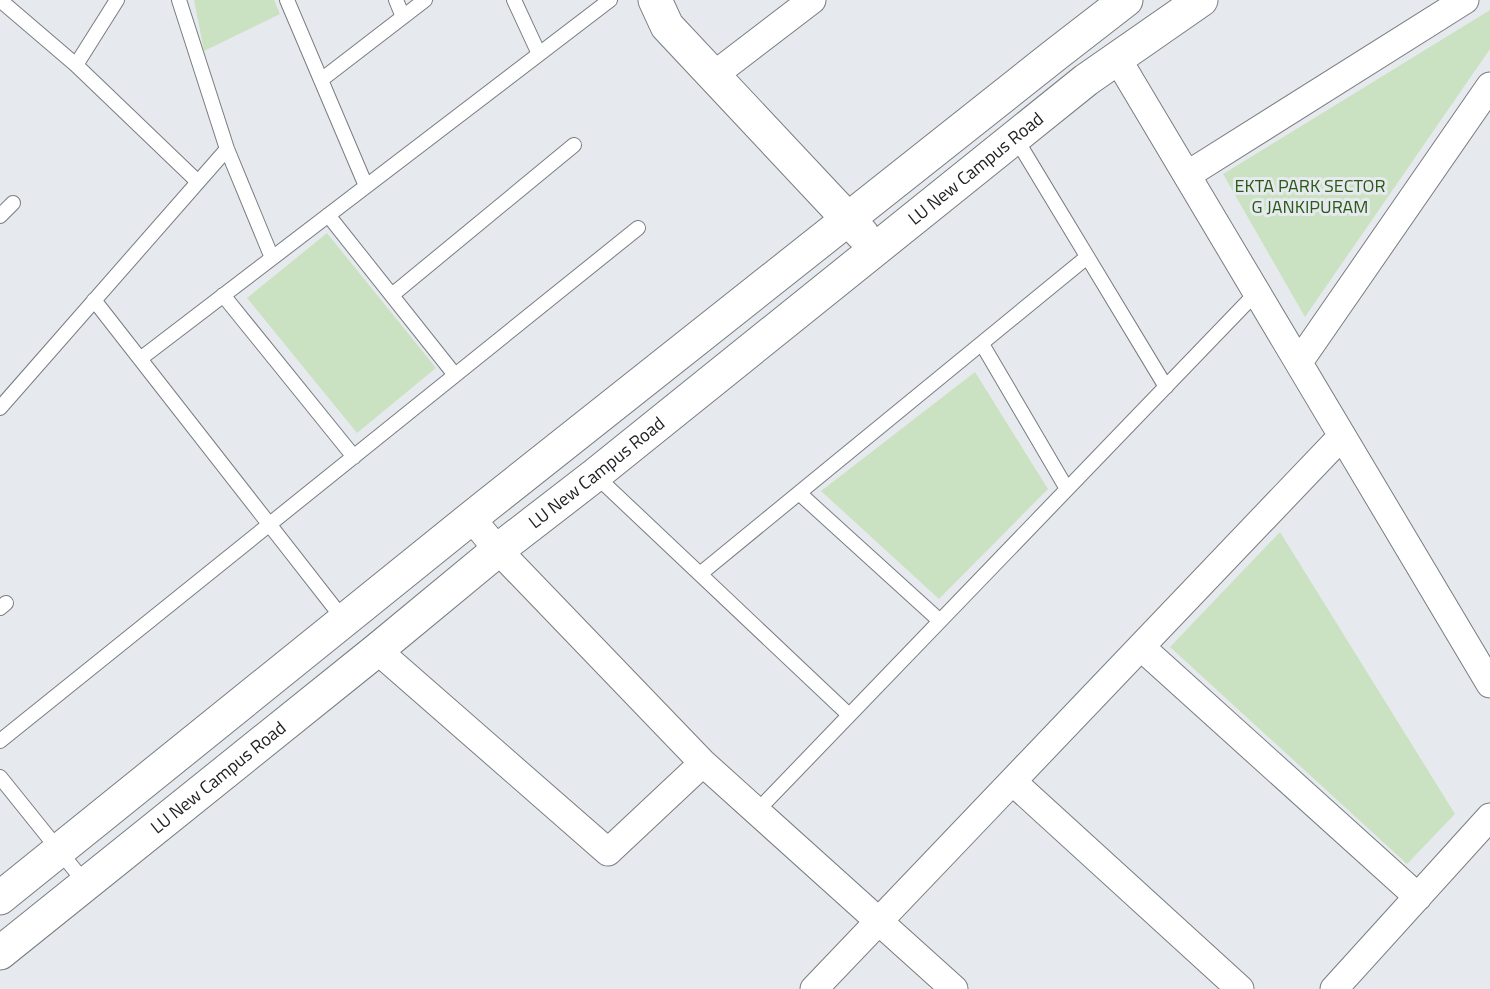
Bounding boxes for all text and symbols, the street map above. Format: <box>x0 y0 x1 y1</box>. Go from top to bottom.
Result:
street label: LU New Campus Road <box>902 105 1049 231</box>
park label: EKTA PARK SECTOR G JANKIPURAM <box>1234 172 1386 220</box>
street label: LU New Campus Road <box>523 410 670 535</box>
street label: LU New Campus Road <box>144 714 291 840</box>

